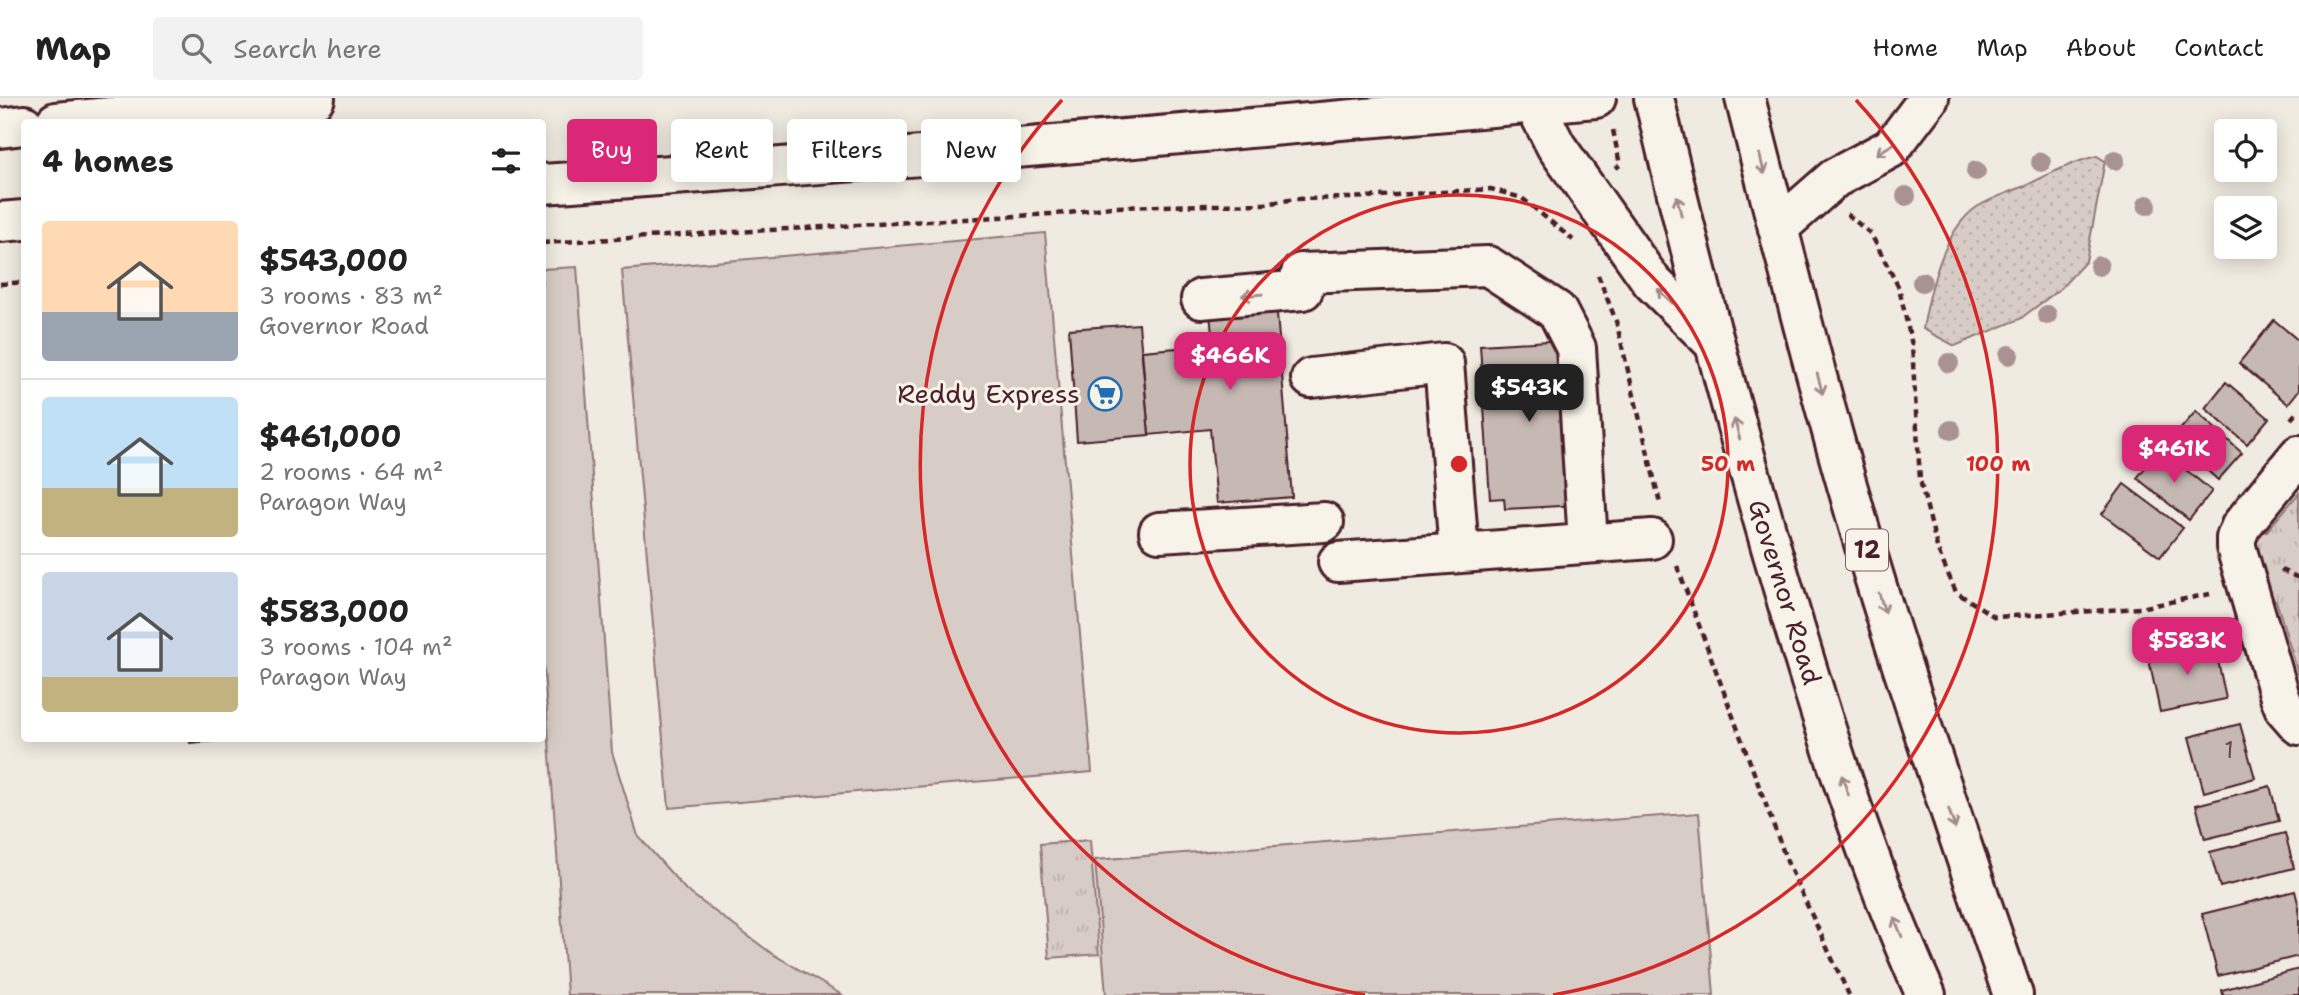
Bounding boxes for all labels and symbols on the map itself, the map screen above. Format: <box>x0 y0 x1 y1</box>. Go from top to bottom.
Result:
one-way arrow <box>1875 142 1895 156</box>
one-way arrow <box>1756 152 1769 175</box>
one-way arrow <box>1672 195 1686 218</box>
one-way arrow <box>1657 287 1674 304</box>
one-way arrow <box>1241 289 1264 302</box>
pin: $466K <box>1181 332 1279 392</box>
pin: $543K <box>1480 364 1578 424</box>
one-way arrow <box>1814 373 1827 395</box>
supermarket icon: Reddy Express <box>1086 375 1124 413</box>
place label: Reddy Express <box>897 376 1080 411</box>
one-way arrow <box>1730 418 1743 441</box>
pin: $461K <box>2125 426 2223 485</box>
text: 50 m <box>1701 450 1755 478</box>
text: 100 m <box>1966 450 2030 478</box>
centre of rings <box>1447 452 1471 476</box>
street label: Governor Road <box>1741 495 1830 689</box>
road number: 12 <box>1846 530 1888 570</box>
one-way arrow <box>1877 592 1890 614</box>
pin: $583K <box>2138 618 2236 677</box>
house number: 1 <box>2224 735 2234 765</box>
one-way arrow <box>1838 775 1850 797</box>
one-way arrow <box>1947 808 1960 830</box>
one-way arrow <box>1890 917 1903 939</box>

